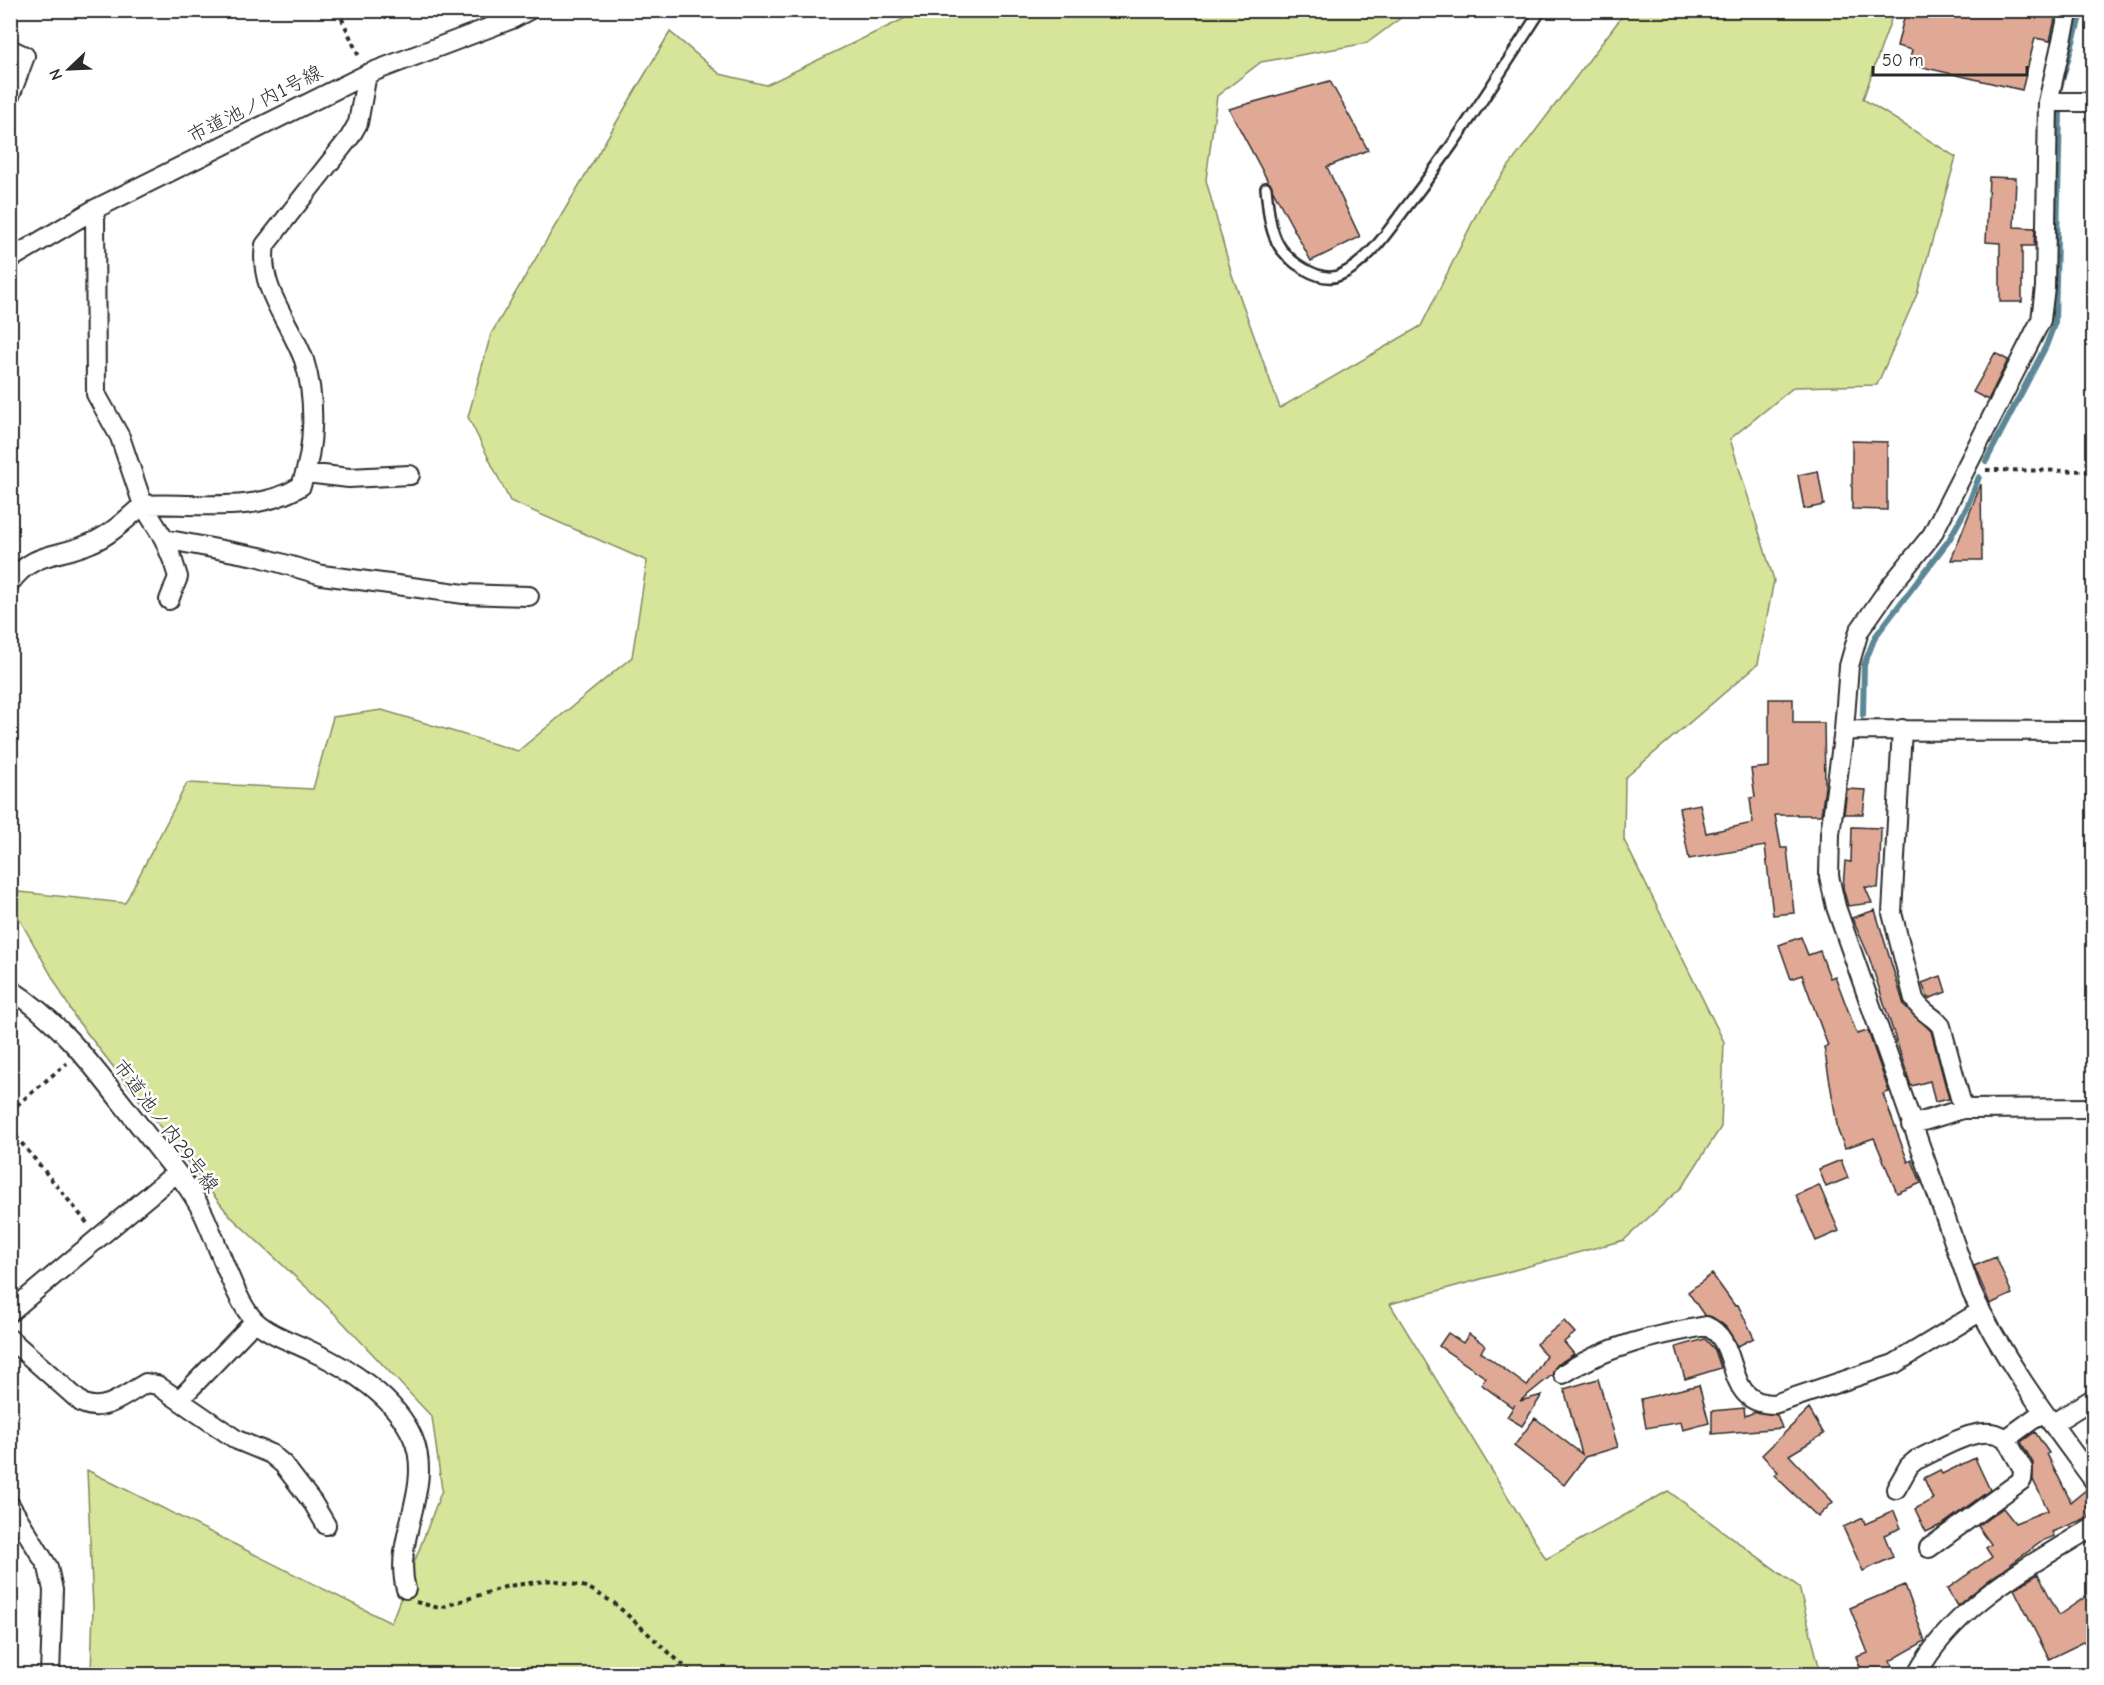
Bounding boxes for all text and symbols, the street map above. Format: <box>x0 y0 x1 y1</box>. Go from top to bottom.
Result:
north arrow <box>39 39 99 99</box>
scale bar <box>1873 39 2028 77</box>
text: 50 m <box>1882 50 1924 71</box>
street label: 市道池ノ内1号線 <box>184 60 326 148</box>
text: N <box>46 66 66 83</box>
street label: 市道池ノ内29号線 <box>108 1055 224 1197</box>

